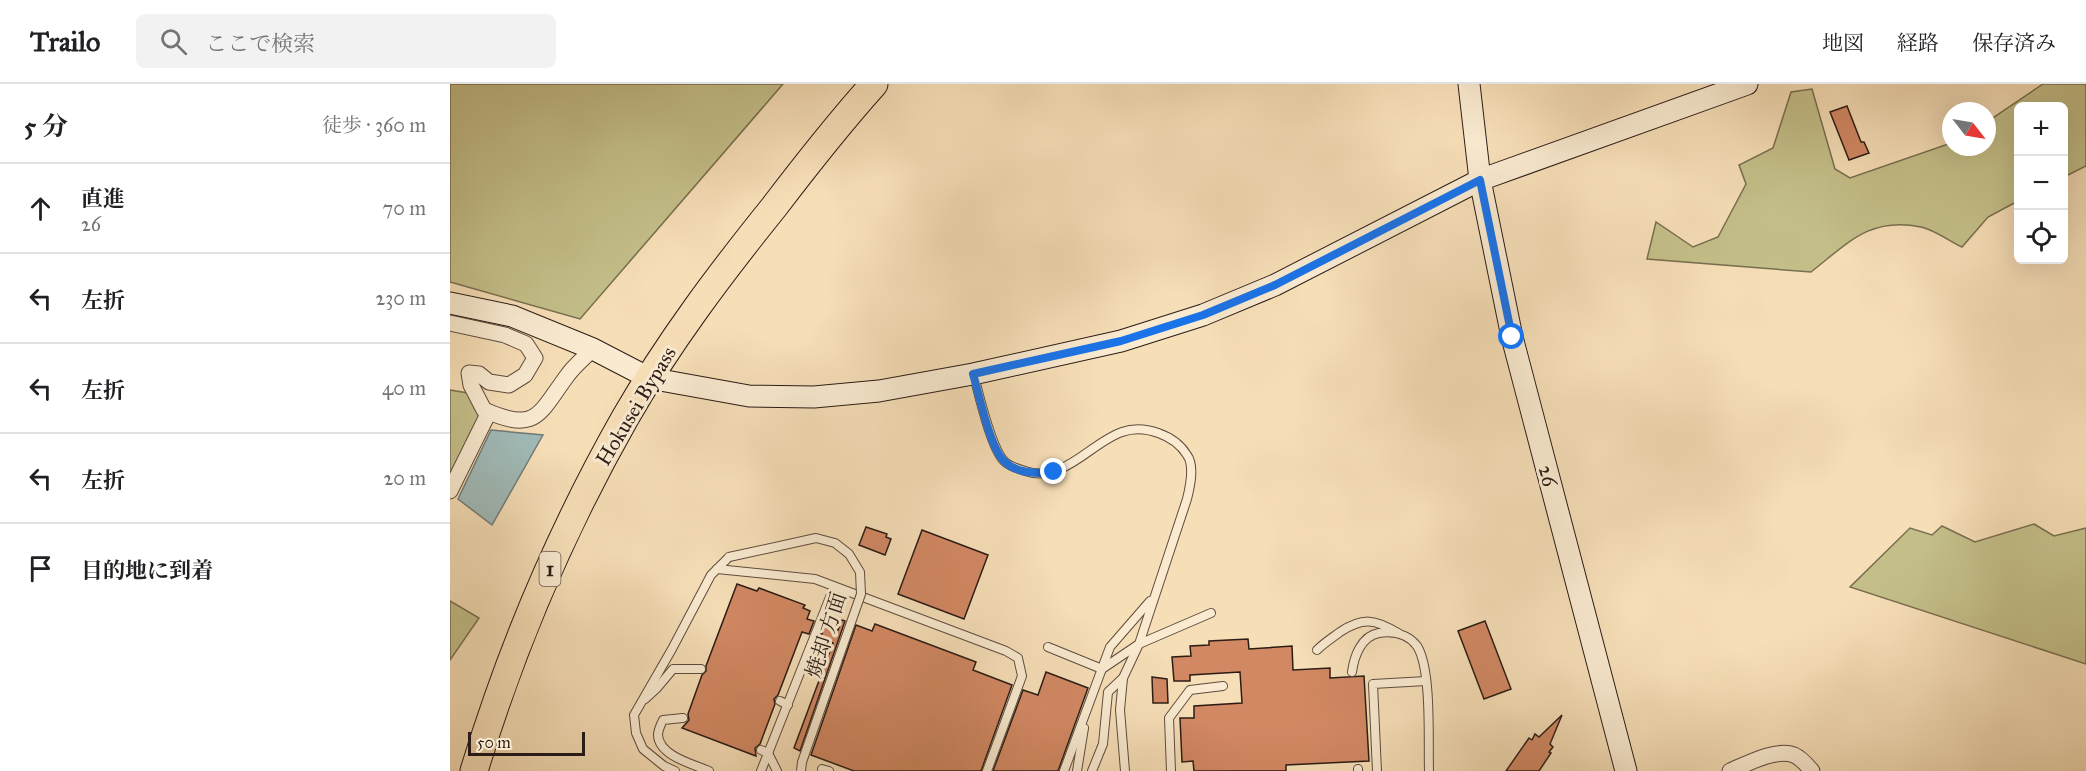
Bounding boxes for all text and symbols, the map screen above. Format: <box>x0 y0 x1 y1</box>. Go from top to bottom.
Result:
search box <box>136 14 556 68</box>
text: Trailo <box>30 24 100 59</box>
icon: search <box>157 25 190 58</box>
text: ここで検索 <box>205 30 315 57</box>
text: 地図 <box>1822 30 1864 56</box>
text: 経路 <box>1897 30 1939 56</box>
text: 保存済み <box>1972 30 2056 56</box>
north arrow <box>1942 102 1996 156</box>
map controls <box>2014 102 2068 264</box>
button: + <box>2014 102 2068 156</box>
text: 5 分 <box>24 110 68 142</box>
text: 徒歩 · 360 m <box>322 113 426 137</box>
button: − <box>2014 156 2068 210</box>
text: 直進 <box>81 185 125 212</box>
icon: ahead <box>24 192 57 225</box>
text: 70 m <box>383 196 426 220</box>
button: locate <box>2014 210 2068 264</box>
text: 26 <box>81 212 101 236</box>
icon: left <box>24 282 57 315</box>
text: 230 m <box>375 286 426 310</box>
text: 左折 <box>81 287 125 314</box>
route start <box>1498 323 1524 349</box>
street label: Hokusei Bypass <box>590 342 682 470</box>
icon: left <box>24 372 57 405</box>
text: 40 m <box>382 376 426 400</box>
text: 左折 <box>81 377 125 404</box>
route end <box>1040 458 1066 484</box>
icon: left <box>24 462 57 495</box>
street label: 26 <box>1533 462 1564 491</box>
text: 20 m <box>383 466 426 490</box>
text: 左折 <box>81 467 125 494</box>
icon: arrive <box>24 552 57 585</box>
road number: 1 <box>540 552 560 586</box>
text: 目的地に到着 <box>81 557 213 584</box>
street label: 焼却 方面 <box>800 589 852 681</box>
scale bar <box>468 729 585 756</box>
text: 50 m <box>477 733 511 752</box>

